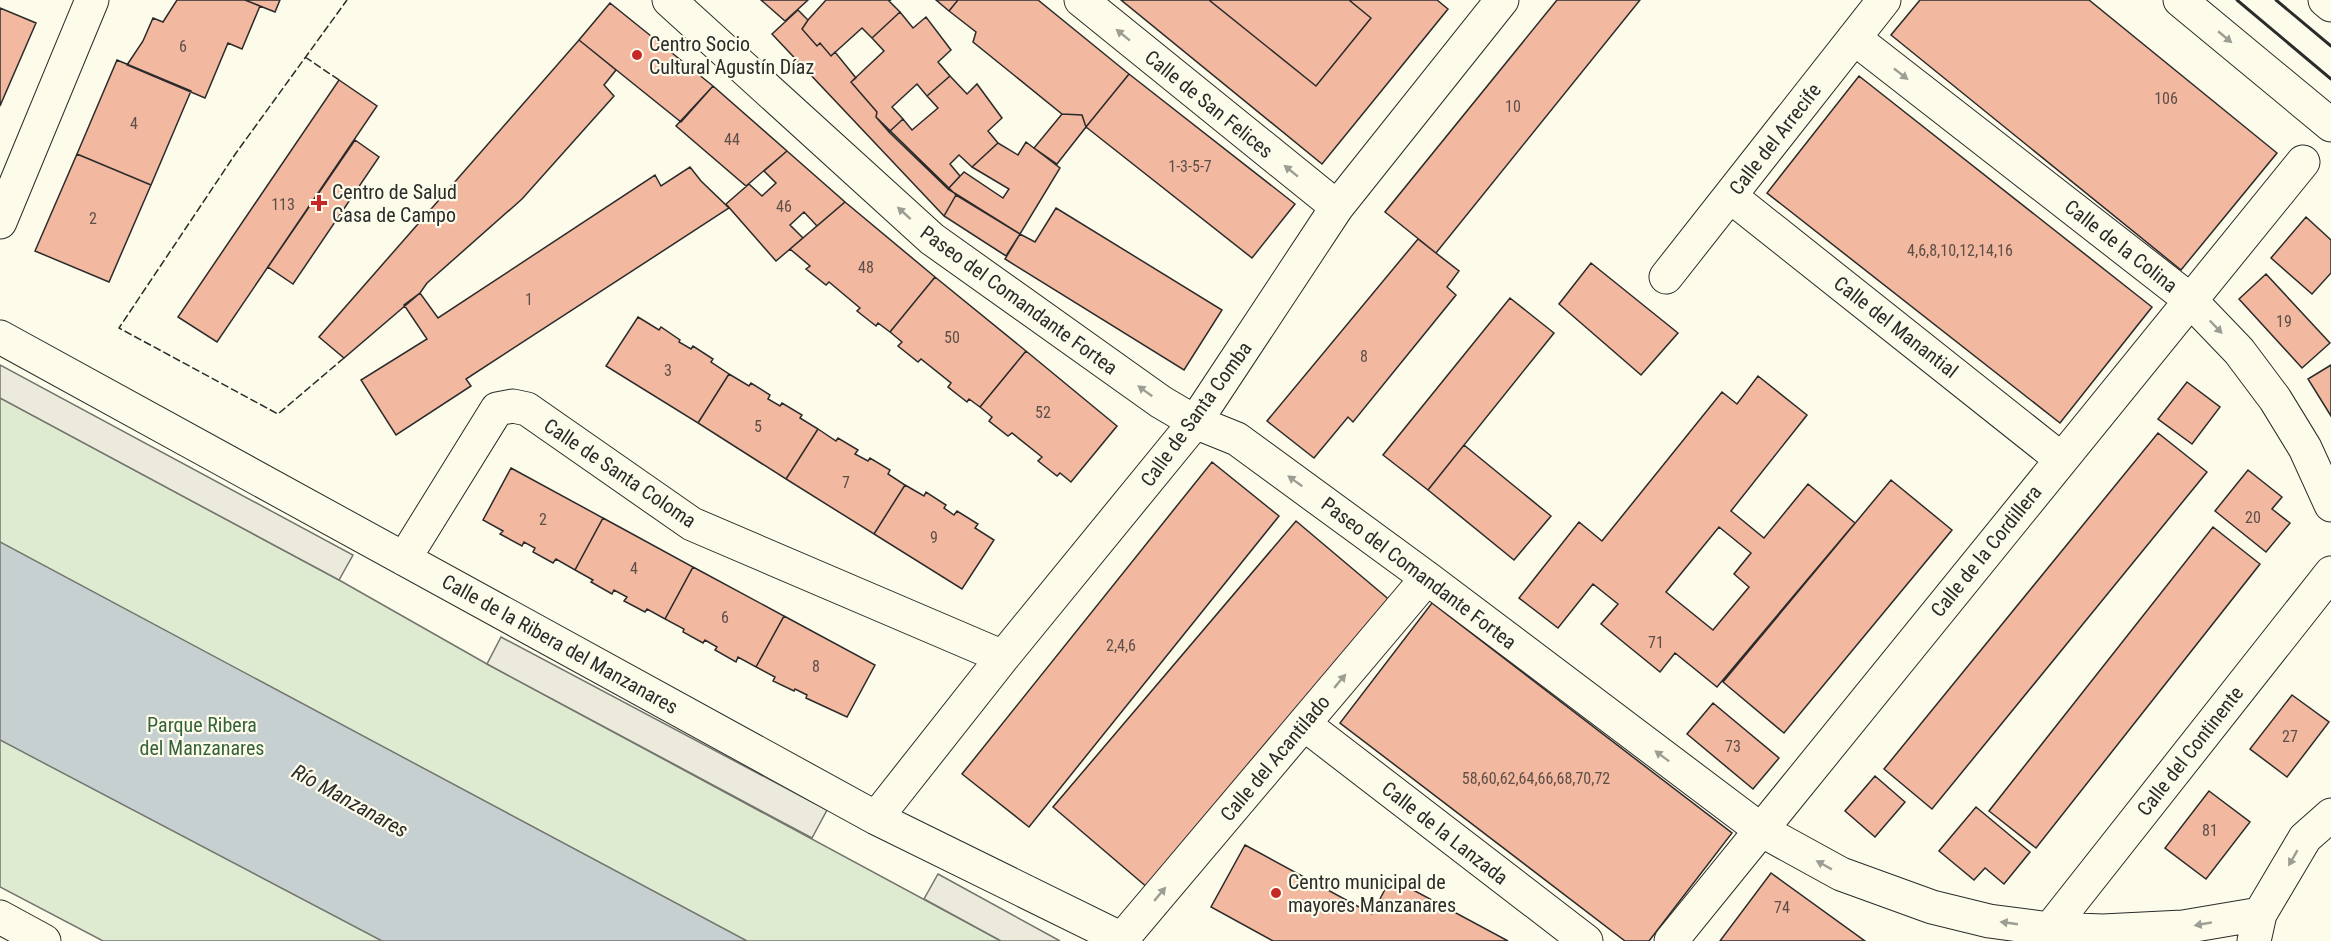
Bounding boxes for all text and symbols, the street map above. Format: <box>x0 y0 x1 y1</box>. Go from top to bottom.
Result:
one-way arrow <box>1116 29 1131 41</box>
one-way arrow <box>2217 31 2233 44</box>
place label: Centro Socio Cultural Agustín Díaz <box>649 32 814 79</box>
house number: 6 <box>179 37 187 56</box>
street label: Calle de San Felices <box>1140 45 1278 163</box>
marker: Centro Socio Cultural Agustín Díaz <box>630 48 644 62</box>
one-way arrow <box>1893 67 1908 79</box>
street label: Calle del Arrecife <box>1724 79 1826 199</box>
house number: 106 <box>2154 89 2178 108</box>
house number: 10 <box>1505 97 1521 116</box>
house number: 4 <box>130 114 138 133</box>
house number: 44 <box>724 130 740 149</box>
house number: 1-3-5-7 <box>1168 157 1212 176</box>
one-way arrow <box>1283 164 1299 177</box>
place label: Centro de Salud Casa de Campo <box>332 180 457 227</box>
marker: Centro de Salud Casa de Campo <box>310 194 328 212</box>
house number: 113 <box>271 195 295 214</box>
street label: Calle de la Colina <box>2060 195 2182 297</box>
house number: 46 <box>776 197 792 216</box>
one-way arrow <box>897 207 911 221</box>
house number: 2 <box>89 209 97 228</box>
street label: Paseo del Comandante Fortea <box>916 220 1122 380</box>
house number: 4,6,8,10,12,14,16 <box>1907 241 2013 260</box>
house number: 48 <box>858 258 874 277</box>
street label: Calle del Manantial <box>1829 271 1963 383</box>
house number: 1 <box>525 290 533 309</box>
house number: 19 <box>2276 312 2292 331</box>
one-way arrow <box>2209 320 2223 335</box>
house number: 50 <box>944 328 960 347</box>
street label: Calle de Santa Comba <box>1135 337 1257 491</box>
house number: 8 <box>1360 347 1368 366</box>
house number: 3 <box>664 361 672 380</box>
one-way arrow <box>1138 385 1154 397</box>
house number: 52 <box>1035 403 1051 422</box>
street label: Calle de Santa Coloma <box>539 413 701 533</box>
house number: 5 <box>754 417 762 436</box>
house number: 7 <box>842 473 850 492</box>
one-way arrow <box>1288 475 1304 487</box>
street label: Calle de la Cordillera <box>1926 480 2046 622</box>
street label: Paseo del Comandante Fortea <box>1317 492 1521 654</box>
house number: 20 <box>2245 508 2261 527</box>
house number: 2 <box>539 510 547 529</box>
house number: 9 <box>930 528 938 547</box>
house number: 4 <box>630 559 638 578</box>
street label: Calle de la Ribera del Manzanares <box>438 569 682 719</box>
house number: 6 <box>721 608 729 627</box>
house number: 71 <box>1648 633 1664 652</box>
house number: 2,4,6 <box>1106 636 1136 655</box>
house number: 8 <box>812 657 820 676</box>
one-way arrow <box>1333 674 1346 689</box>
street label: Calle del Continente <box>2132 681 2248 821</box>
street label: Calle del Acantilado <box>1215 690 1335 826</box>
park label: Parque Ribera del Manzanares <box>140 713 264 760</box>
house number: 27 <box>2282 727 2298 746</box>
house number: 73 <box>1725 737 1741 756</box>
one-way arrow <box>1655 750 1670 762</box>
water label: Río Manzanares <box>288 759 412 843</box>
house number: 58,60,62,64,66,68,70,72 <box>1462 769 1610 788</box>
street label: Calle de la Lanzada <box>1377 776 1513 890</box>
house number: 81 <box>2202 821 2218 840</box>
one-way arrow <box>2288 850 2298 867</box>
one-way arrow <box>1815 860 1832 870</box>
place label: Centro municipal de mayores Manzanares <box>1288 870 1456 917</box>
marker: Centro municipal de mayores Manzanares <box>1269 886 1283 900</box>
one-way arrow <box>1153 887 1166 902</box>
house number: 74 <box>1774 898 1790 917</box>
one-way arrow <box>1999 919 2018 928</box>
one-way arrow <box>2193 920 2212 929</box>

